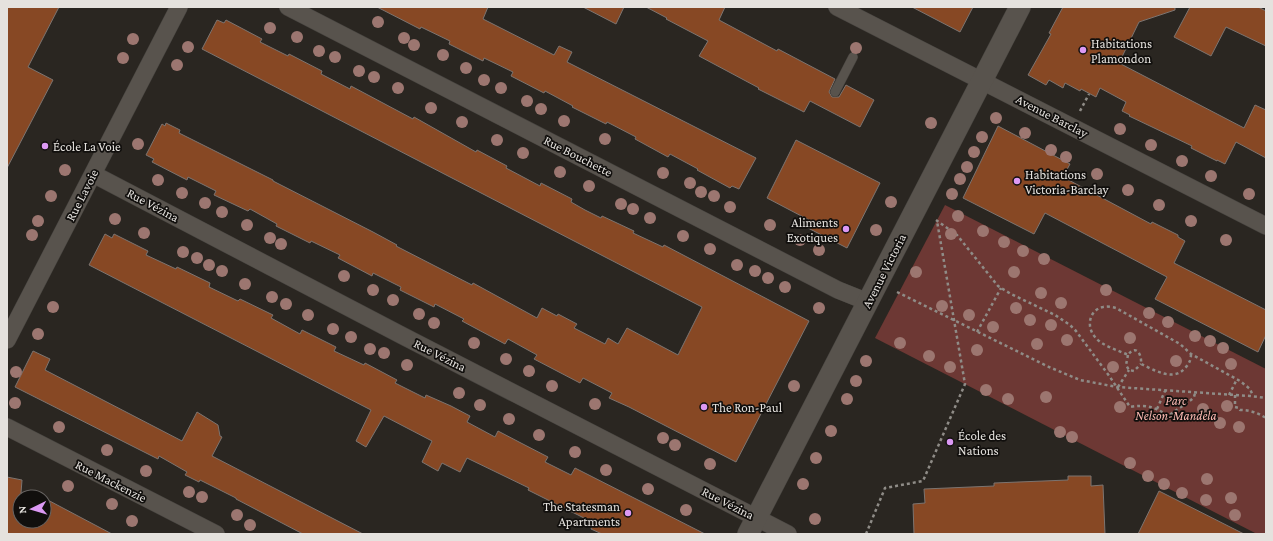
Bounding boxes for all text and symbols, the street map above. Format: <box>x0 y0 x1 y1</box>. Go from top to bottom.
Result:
place label: Habitations Plamondon <box>1091 36 1152 66</box>
marker: Habitations Plamondon <box>1078 45 1088 55</box>
street label: Avenue Barclay <box>1013 91 1091 141</box>
street label: Rue Bouchette <box>541 132 615 180</box>
place label: École La Voie <box>53 139 121 154</box>
marker: École La Voie <box>40 141 50 151</box>
street label: Rue Lavoie <box>63 166 102 223</box>
place label: Habitations Victoria-Barclay <box>1025 167 1110 197</box>
marker: Habitations Victoria-Barclay <box>1012 176 1022 186</box>
street label: Rue Vézina <box>124 185 182 225</box>
place label: Aliments Exotiques <box>787 215 838 245</box>
marker: Aliments Exotiques <box>841 224 851 234</box>
street label: Avenue Victoria <box>859 231 909 311</box>
street label: Rue Vézina <box>411 335 469 375</box>
park label: Parc Nelson-Mandela <box>1135 393 1217 423</box>
place label: The Ron-Paul <box>712 400 783 415</box>
marker: The Ron-Paul <box>699 402 709 412</box>
place label: École des Nations <box>958 428 1006 458</box>
marker: École des Nations <box>945 437 955 447</box>
street label: Rue Mackenzie <box>73 457 149 505</box>
street label: Rue Vézina <box>699 483 757 523</box>
north arrow <box>12 489 52 529</box>
place label: The Statesman Apartments <box>543 499 620 529</box>
text: N <box>16 505 28 514</box>
marker: The Statesman Apartments <box>623 508 633 518</box>

